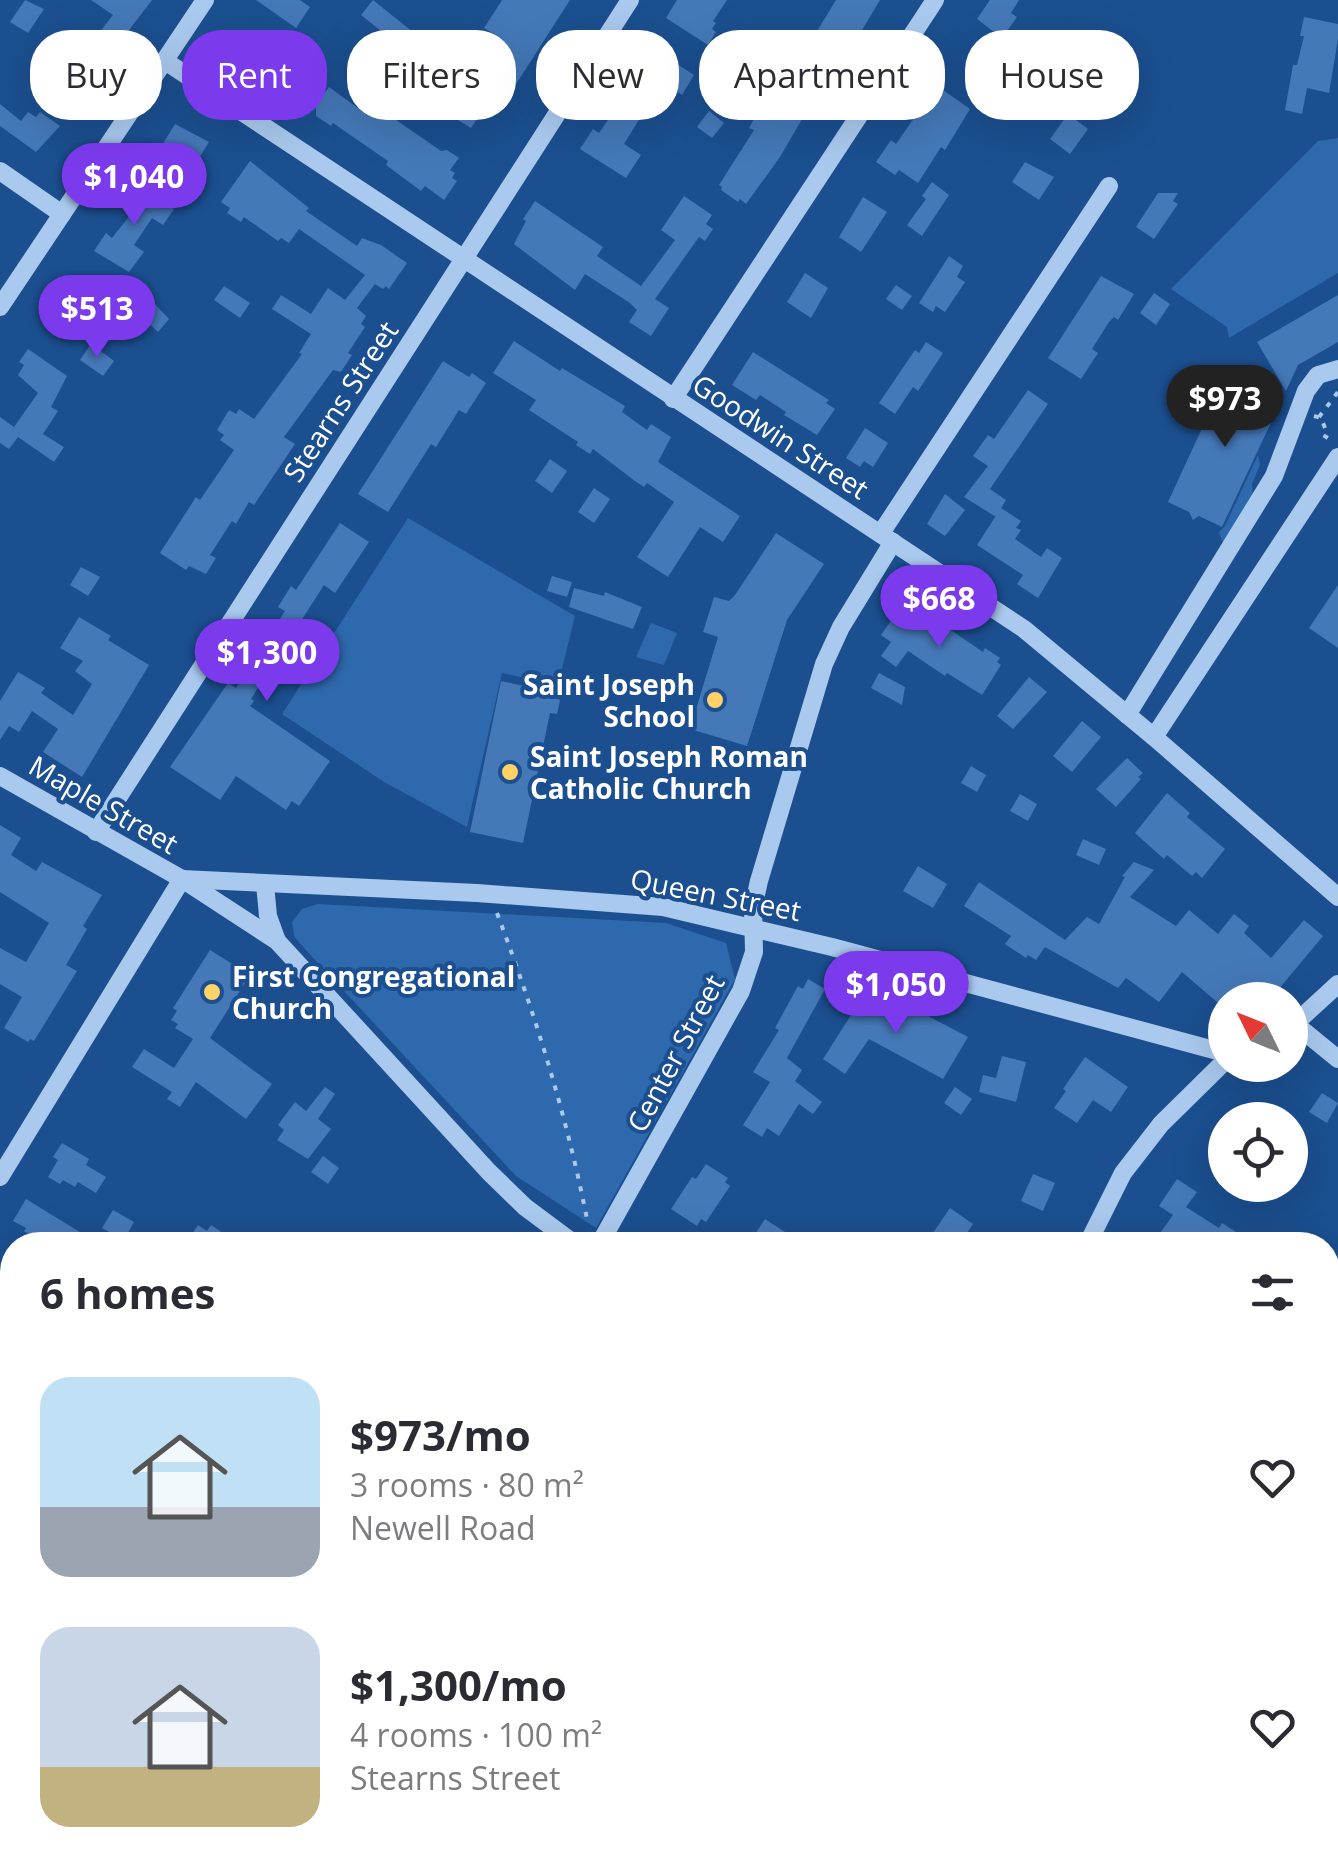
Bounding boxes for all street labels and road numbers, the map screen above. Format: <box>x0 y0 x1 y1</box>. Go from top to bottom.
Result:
street label: Stearns Street <box>274 313 406 489</box>
street label: Goodwin Street <box>686 365 876 507</box>
street label: Maple Street <box>23 746 185 862</box>
street label: Queen Street <box>627 859 805 929</box>
street label: Center Street <box>618 968 732 1138</box>

